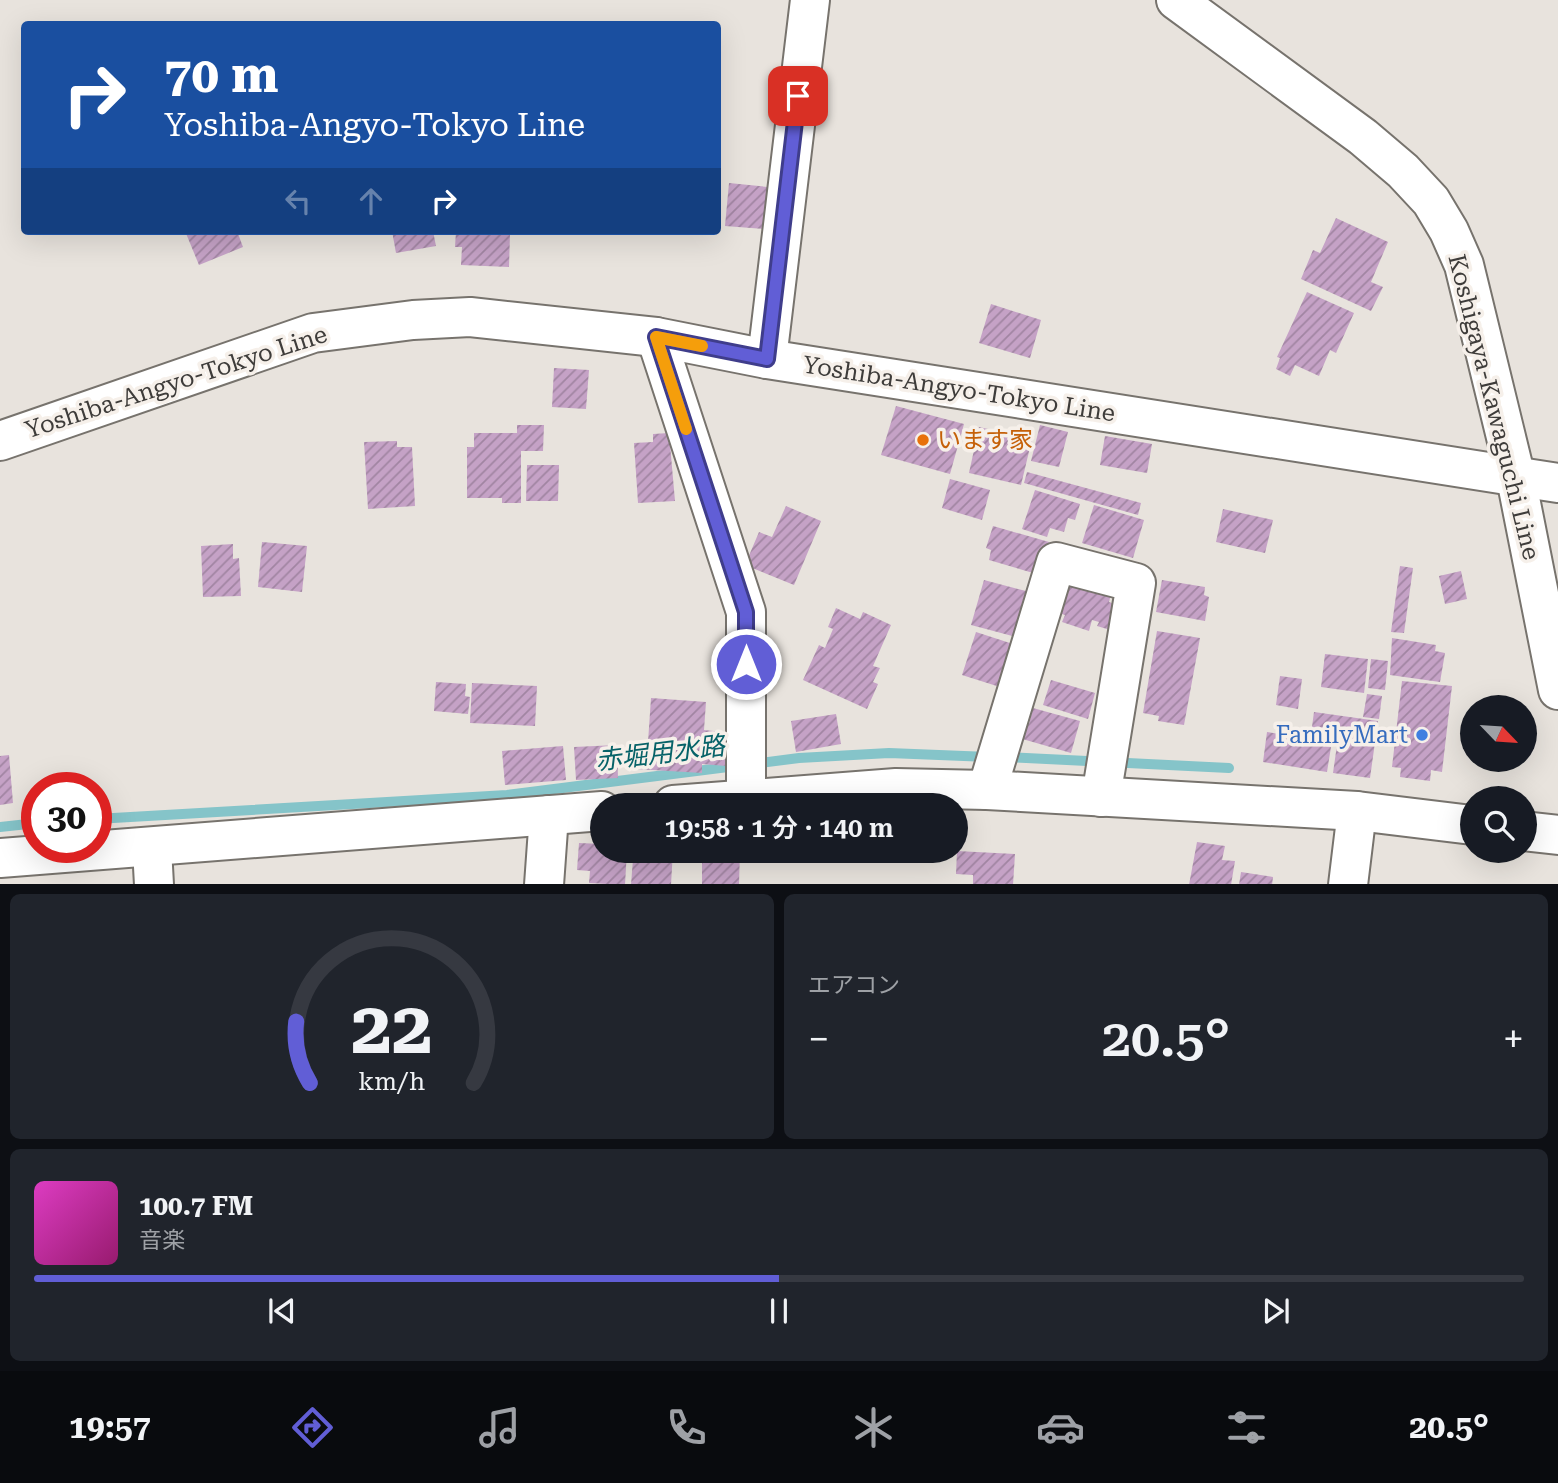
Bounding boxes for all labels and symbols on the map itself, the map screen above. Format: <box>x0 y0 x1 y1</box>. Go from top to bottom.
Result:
pin <box>768 66 828 126</box>
street label: Koshigaya-Kawaguchi Line <box>1442 251 1546 563</box>
street label: Yoshiba-Angyo-Tokyo Line <box>21 320 331 444</box>
street label: Yoshiba-Angyo-Tokyo Line <box>801 350 1117 428</box>
place label: います家 <box>937 426 1033 454</box>
marker: います家 <box>915 432 931 448</box>
position arrow <box>709 627 783 701</box>
north arrow <box>1460 695 1536 772</box>
place label: FamilyMart <box>1276 721 1408 749</box>
marker: FamilyMart <box>1414 727 1430 743</box>
water label: 赤堀用水路 <box>594 730 728 776</box>
speed limit sign: 30 <box>21 772 112 863</box>

